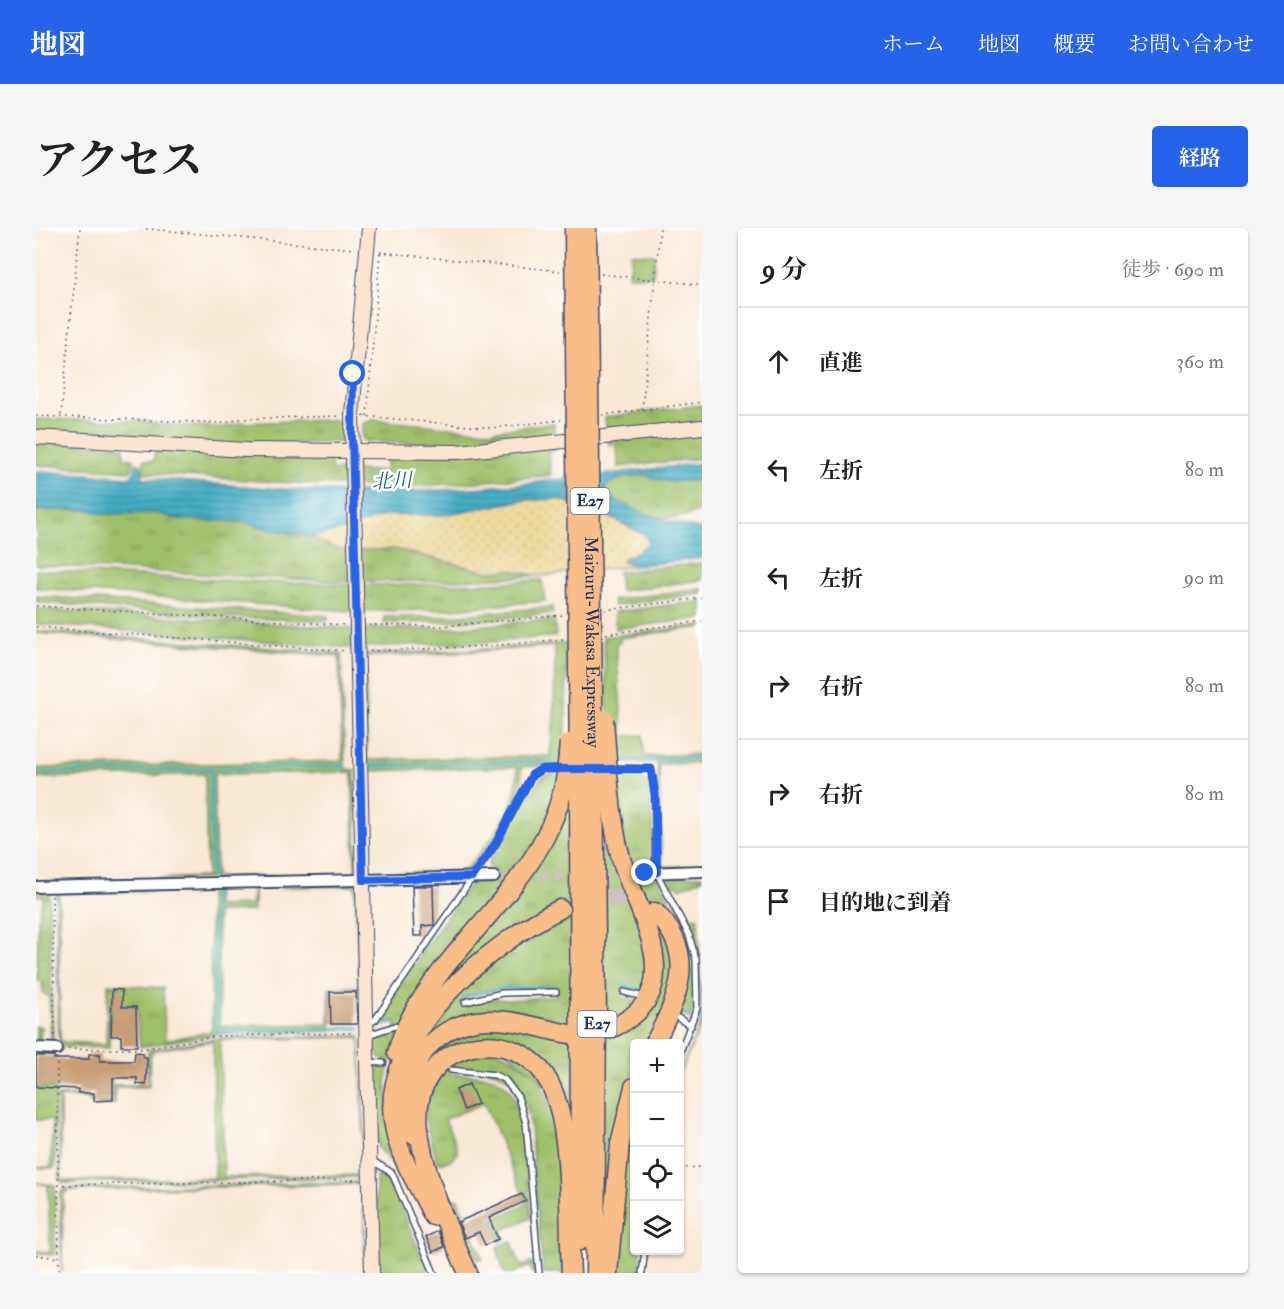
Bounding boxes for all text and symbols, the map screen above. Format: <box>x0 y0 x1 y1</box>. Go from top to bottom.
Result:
text: 地図 <box>30 28 86 63</box>
text: ホーム <box>882 31 945 58</box>
text: 地図 <box>978 31 1020 58</box>
text: 概要 <box>1053 31 1095 58</box>
text: お問い合わせ <box>1128 31 1254 58</box>
button: 経路 <box>1152 126 1248 187</box>
text: アクセス <box>36 135 203 187</box>
text: 9 分 <box>762 254 807 286</box>
text: 徒歩 · 690 m <box>1121 257 1224 282</box>
icon: ahead <box>762 345 795 378</box>
text: 直進 <box>819 349 863 377</box>
text: 360 m <box>1176 349 1224 374</box>
route start <box>339 360 365 386</box>
icon: left <box>762 453 795 486</box>
text: 左折 <box>819 457 863 485</box>
text: 80 m <box>1185 457 1224 482</box>
water label: 北川 <box>371 467 415 495</box>
road number: E27 <box>570 488 610 514</box>
street label: Maizuru-Wakasa Expressway <box>579 536 605 749</box>
icon: left <box>762 561 795 594</box>
text: 左折 <box>819 565 863 593</box>
text: 90 m <box>1184 565 1224 590</box>
icon: right <box>762 669 795 702</box>
text: 右折 <box>819 673 863 701</box>
text: 80 m <box>1185 673 1224 698</box>
icon: right <box>762 777 795 810</box>
text: 右折 <box>819 781 863 809</box>
text: 80 m <box>1185 781 1224 806</box>
route end <box>631 859 657 885</box>
icon: arrive <box>762 885 795 918</box>
text: 目的地に到着 <box>819 889 951 917</box>
road number: E27 <box>578 1011 616 1037</box>
map controls <box>630 1039 684 1255</box>
button: + <box>630 1039 684 1093</box>
button: − <box>630 1093 684 1147</box>
button: locate <box>630 1147 684 1201</box>
button: layers <box>630 1201 684 1255</box>

